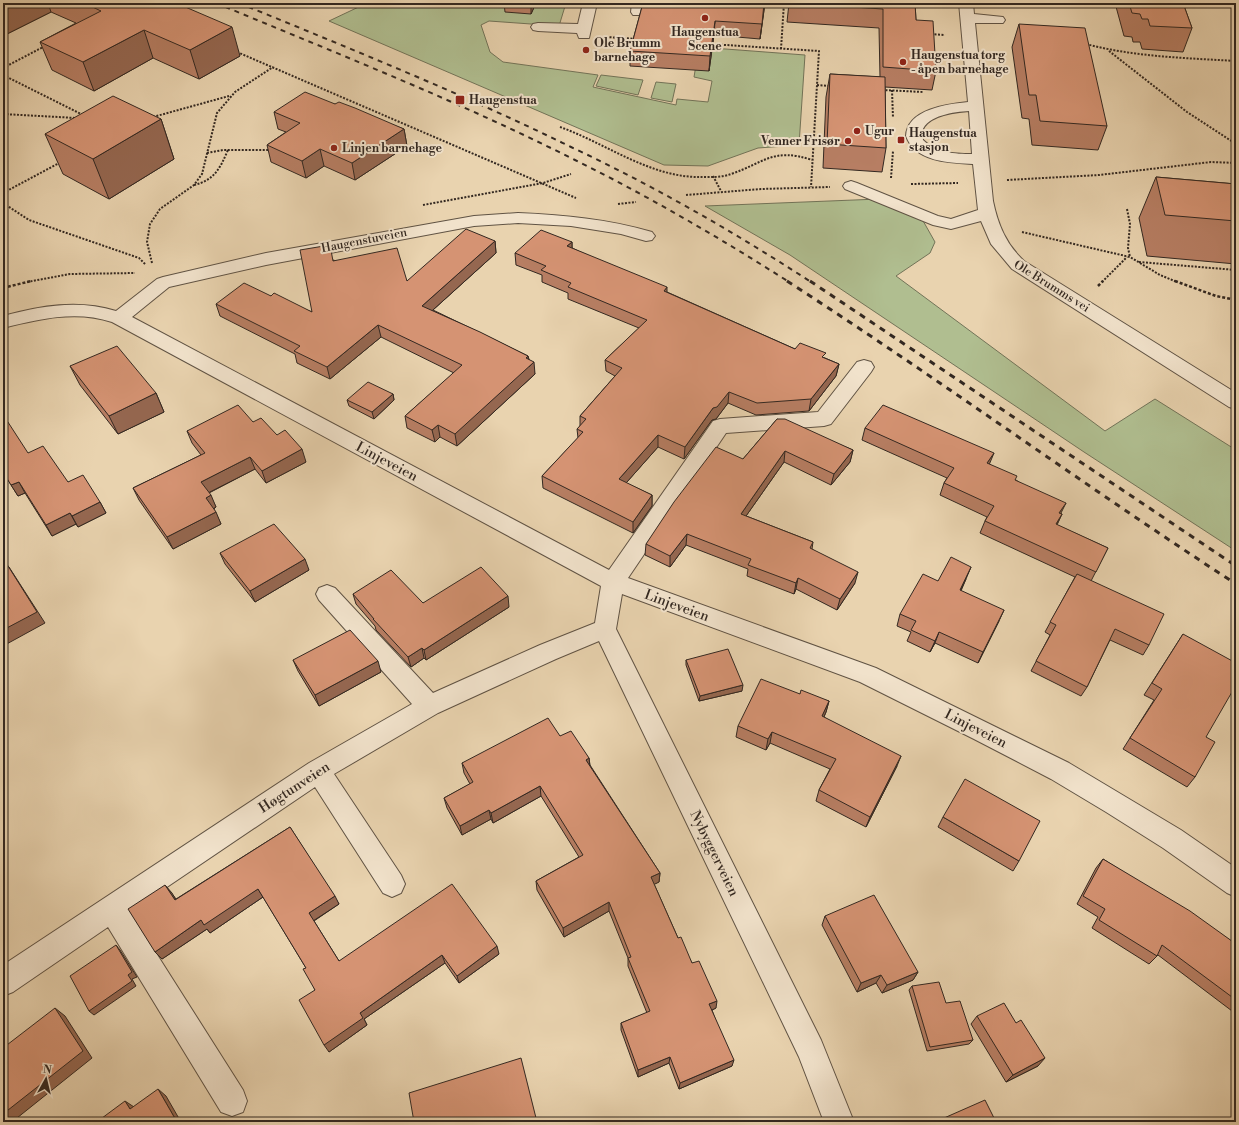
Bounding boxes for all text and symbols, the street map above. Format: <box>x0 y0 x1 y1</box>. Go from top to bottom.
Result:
marker: Haugenstua Scene <box>700 13 710 23</box>
place label: Haugenstua Scene <box>671 25 739 54</box>
place label: Ole Brumm barnehage <box>594 36 661 65</box>
marker: Ole Brumm barnehage <box>581 45 591 55</box>
place label: Haugenstua torg - åpen barnehage <box>911 48 1009 77</box>
marker: Haugenstua torg - åpen barnehage <box>898 57 908 67</box>
place label: Haugenstua <box>469 93 537 108</box>
marker: Haugenstua <box>454 94 466 106</box>
place label: Ugur <box>865 124 894 139</box>
marker: Ugur <box>852 126 862 136</box>
place label: Haugenstua stasjon <box>909 126 977 155</box>
place label: Venner Frisør <box>760 134 840 149</box>
marker: Haugenstua stasjon <box>896 135 906 145</box>
marker: Venner Frisør <box>843 136 853 146</box>
place label: Linjen barnehage <box>342 141 443 156</box>
marker: Linjen barnehage <box>329 143 339 153</box>
street label: Haugenstuveien <box>320 225 408 256</box>
street label: Ole Brumms vei <box>1011 257 1093 316</box>
street label: Linjeveien <box>352 438 421 486</box>
street label: Linjeveien <box>642 586 712 626</box>
street label: Linjeveien <box>941 706 1010 753</box>
street label: Høgtunveien <box>256 758 334 818</box>
street label: Nybyggerveien <box>686 808 743 900</box>
north arrow <box>26 1059 66 1099</box>
text: N <box>42 1063 53 1078</box>

